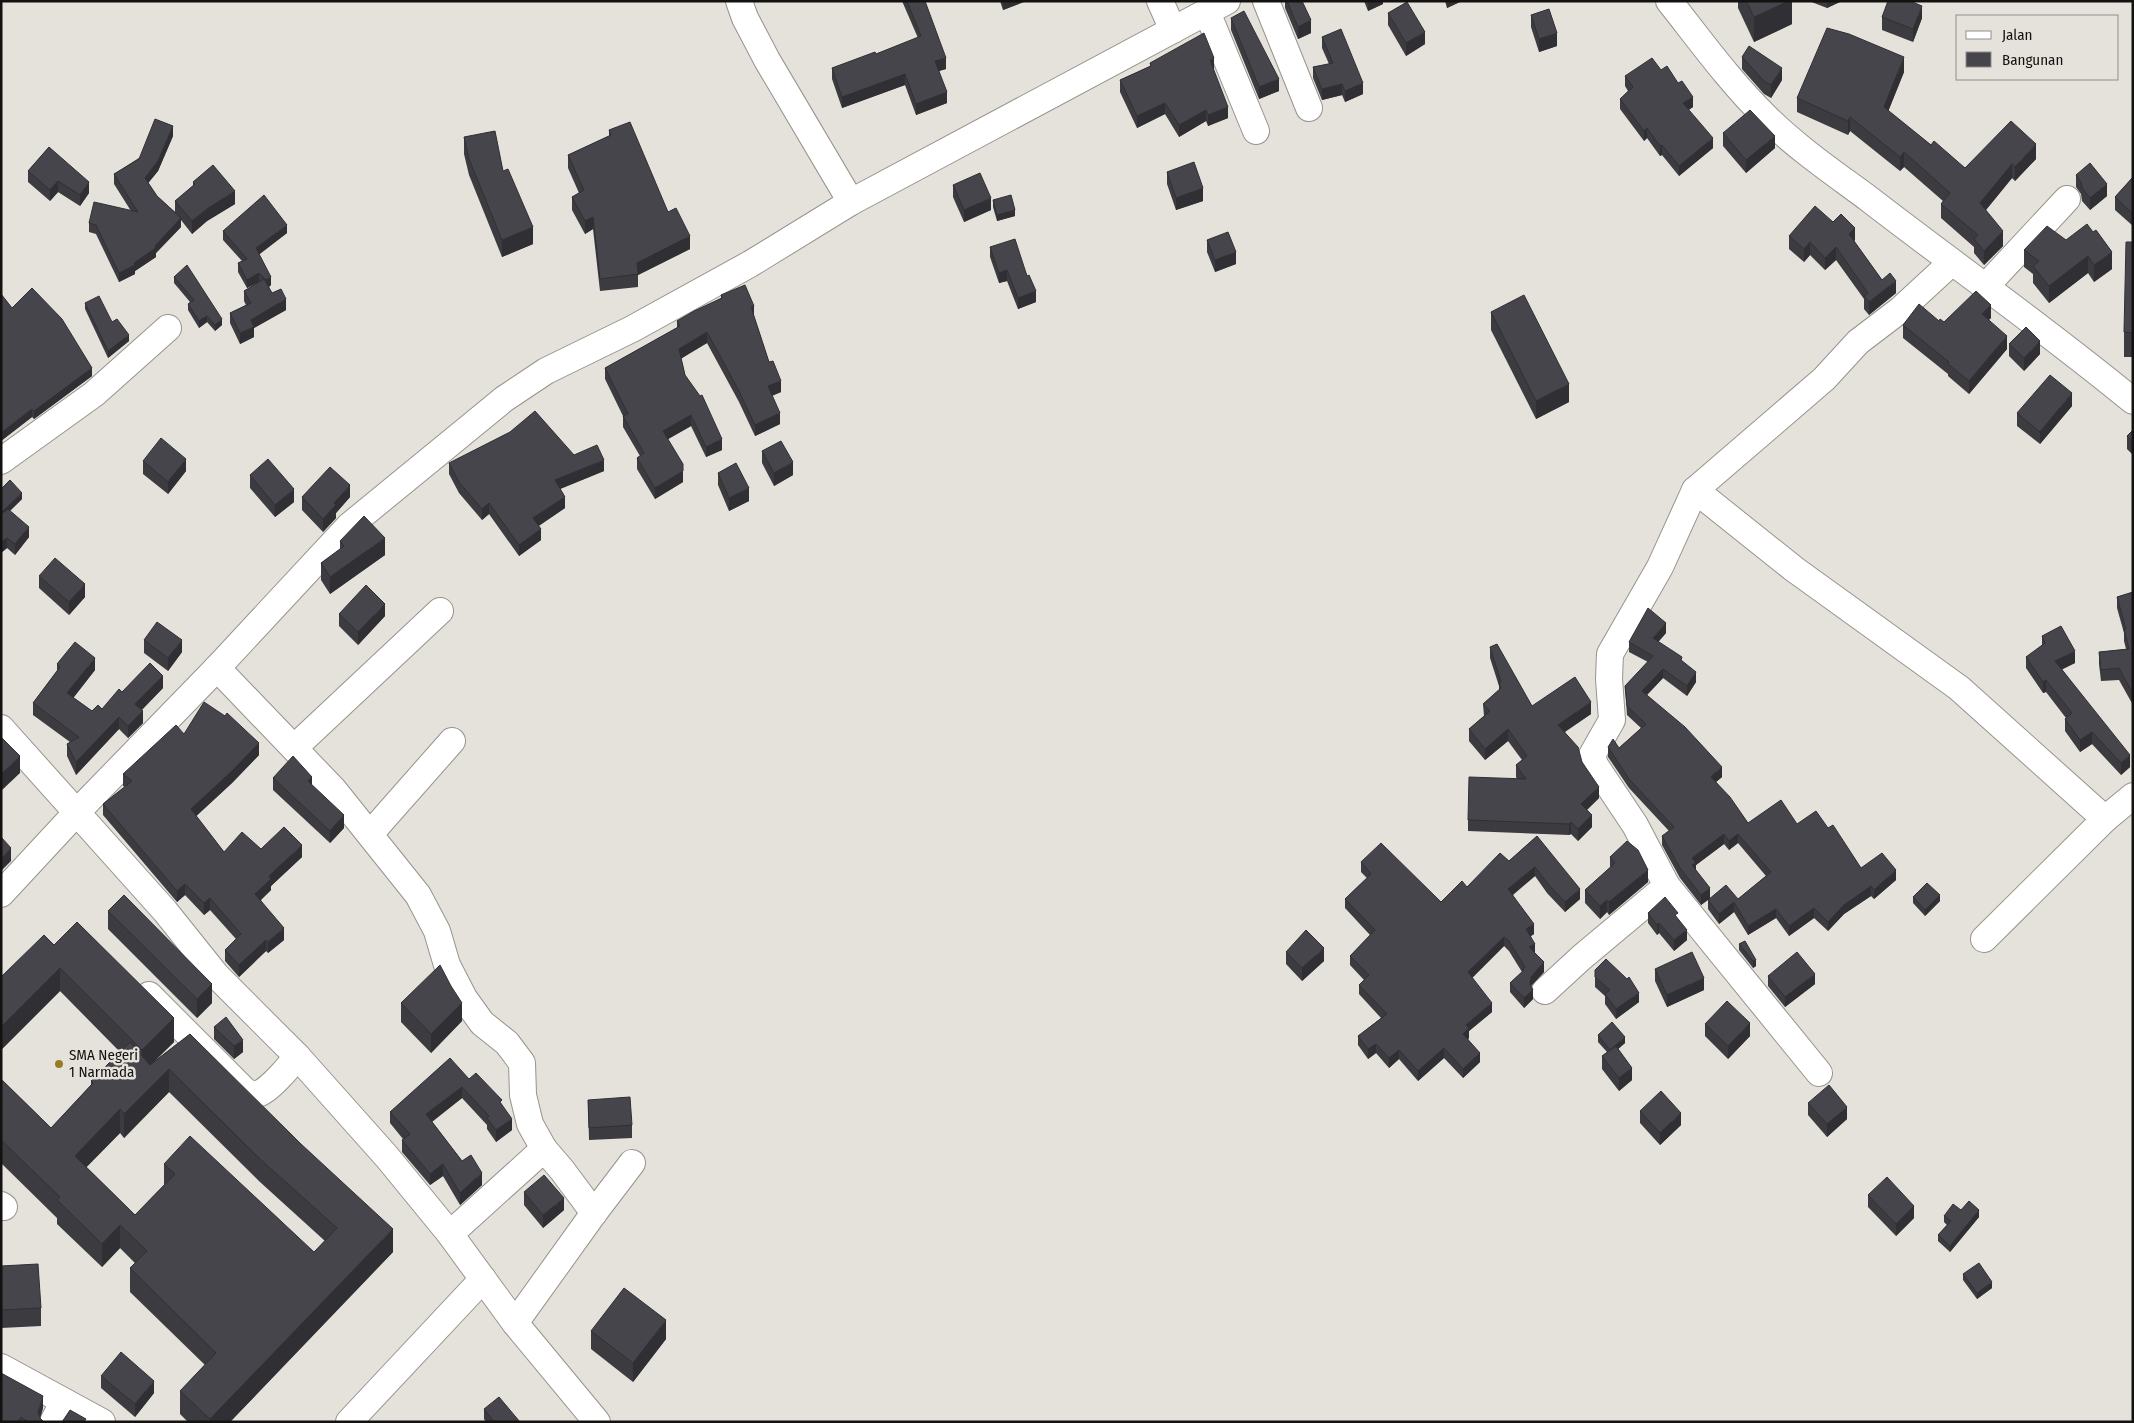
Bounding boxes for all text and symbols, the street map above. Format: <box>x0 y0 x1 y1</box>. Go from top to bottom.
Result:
legend <box>1956 15 2119 80</box>
text: Jalan <box>2002 26 2032 44</box>
text: Bangunan <box>2002 51 2063 69</box>
place label: SMA Negeri 1 Narmada <box>69 1046 138 1081</box>
marker: SMA Negeri 1 Narmada <box>53 1058 65 1070</box>

